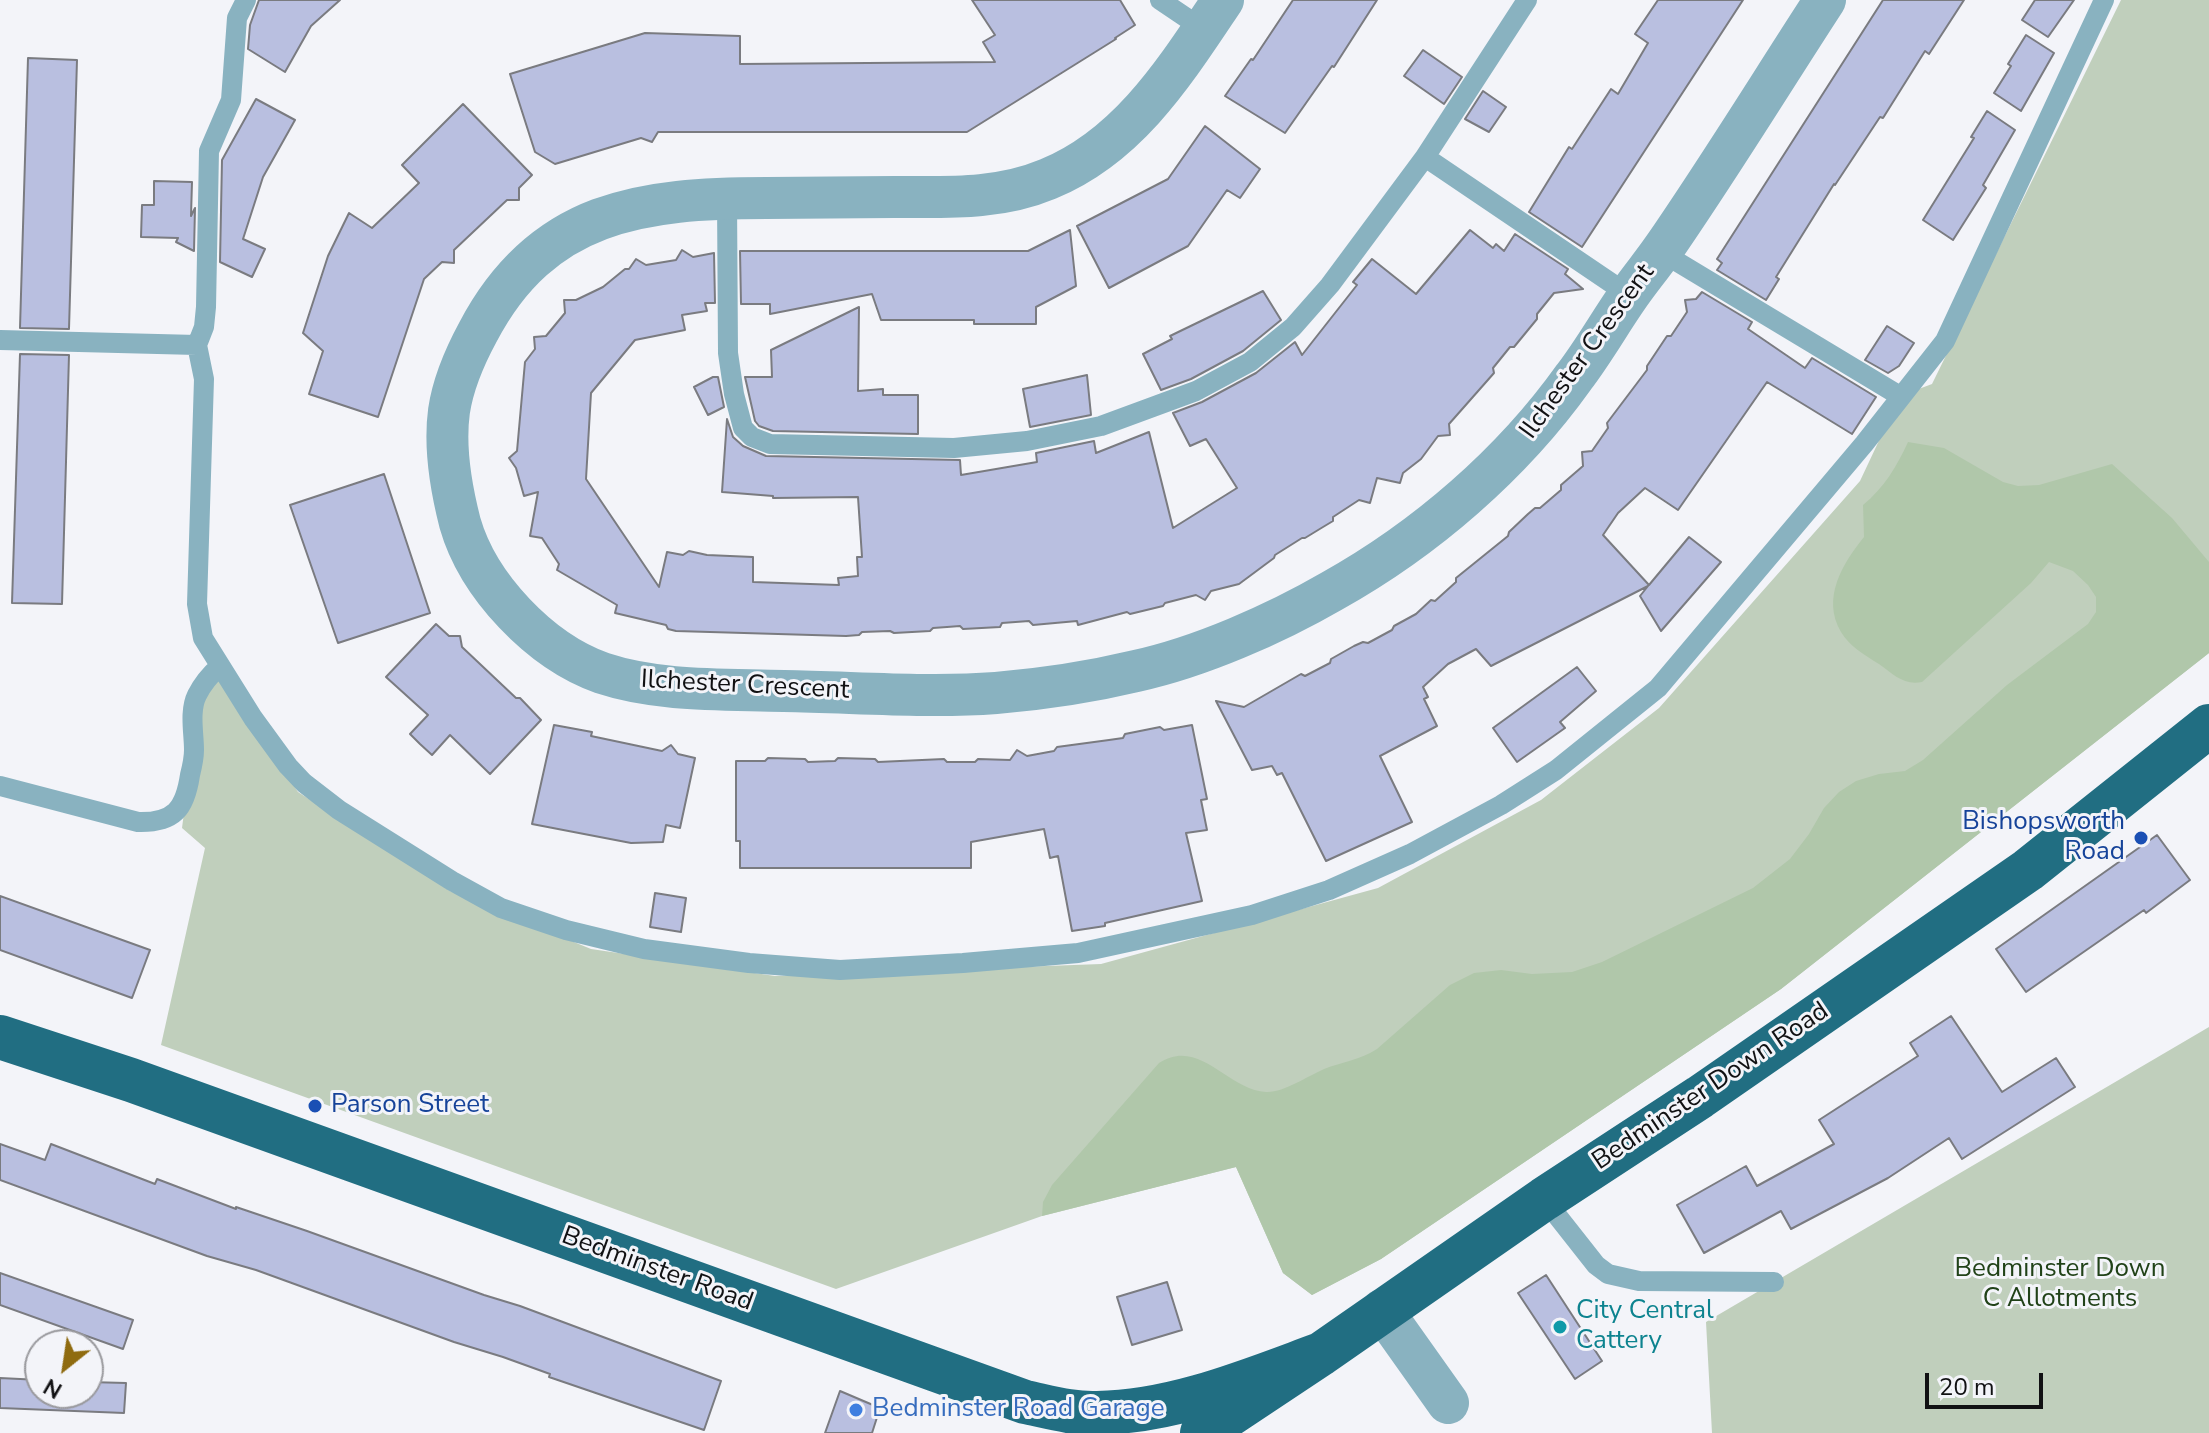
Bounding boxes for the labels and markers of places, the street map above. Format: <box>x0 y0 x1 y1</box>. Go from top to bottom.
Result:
place label: Bishopsworth Road <box>1962 807 2125 868</box>
marker: Bishopsworth Road <box>2132 829 2150 847</box>
place label: Parson Street <box>331 1090 489 1122</box>
marker: Parson Street <box>306 1097 324 1115</box>
place label: City Central Cattery <box>1576 1296 1714 1358</box>
marker: City Central Cattery <box>1551 1318 1569 1336</box>
place label: Bedminster Road Garage <box>872 1394 1165 1426</box>
marker: Bedminster Road Garage <box>847 1401 865 1419</box>

